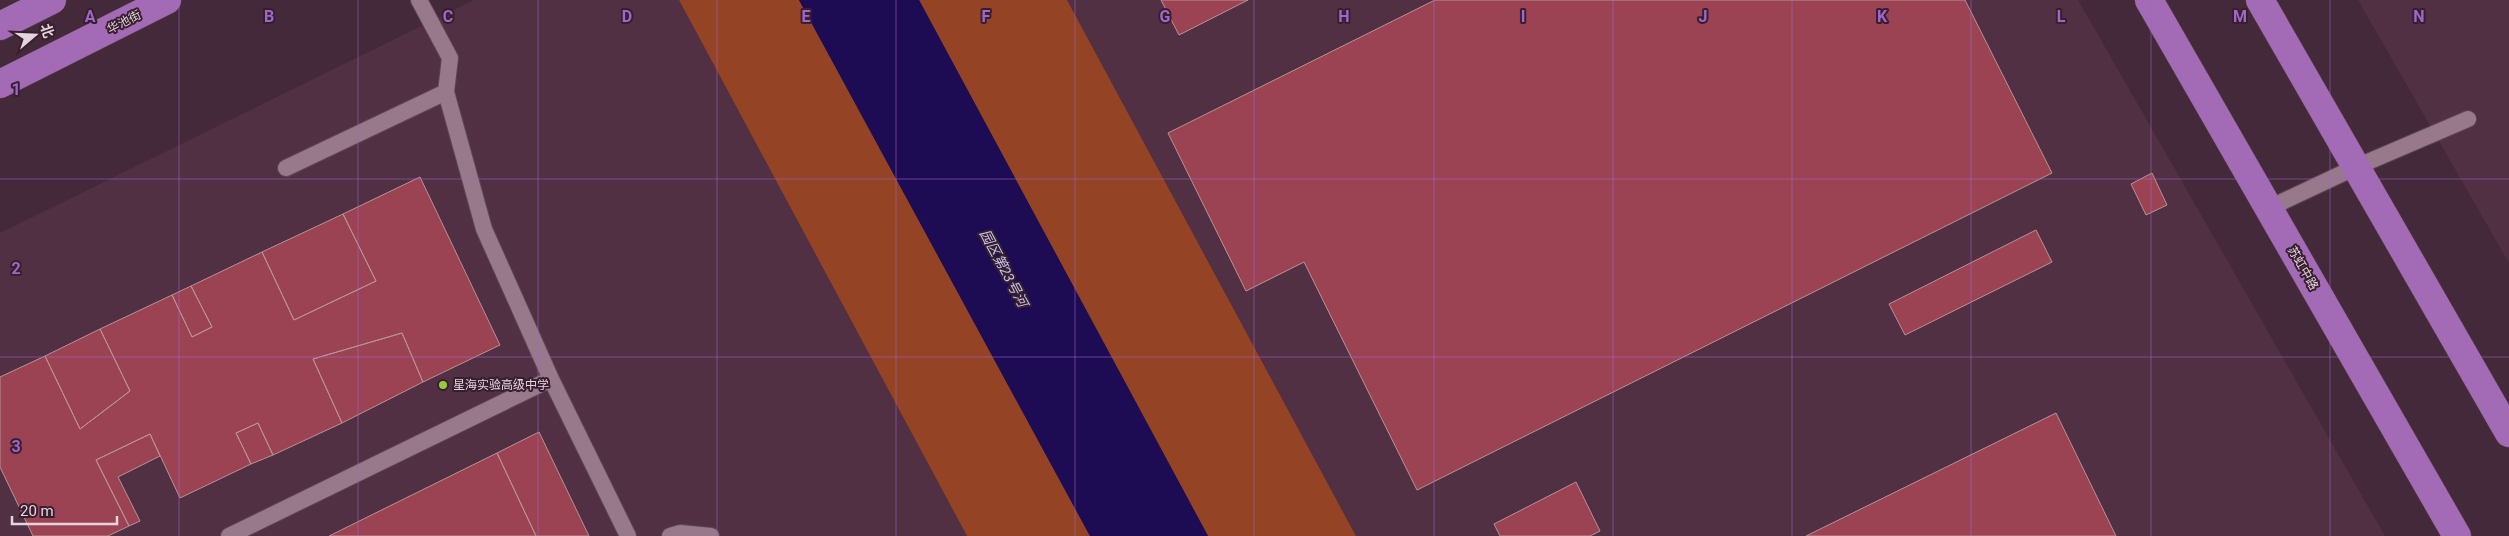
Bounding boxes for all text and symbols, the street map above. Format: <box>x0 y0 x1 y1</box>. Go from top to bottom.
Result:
text: A <box>85 7 96 26</box>
text: B <box>264 7 274 26</box>
text: C <box>443 7 453 26</box>
text: D <box>622 7 632 26</box>
text: E <box>802 7 811 26</box>
text: F <box>982 7 991 26</box>
text: G <box>1160 7 1171 26</box>
text: H <box>1338 7 1350 26</box>
text: I <box>1521 7 1525 26</box>
text: J <box>1699 7 1707 26</box>
text: K <box>1877 7 1888 26</box>
text: L <box>2057 7 2066 26</box>
text: M <box>2233 7 2247 26</box>
text: N <box>2413 7 2425 26</box>
street label: 华池街 <box>105 8 143 36</box>
north arrow <box>10 10 60 60</box>
text: 北 <box>37 22 57 40</box>
text: 1 <box>11 80 21 99</box>
water label: 园区第23号河 <box>977 227 1032 312</box>
street label: 苏虹中路 <box>2285 244 2321 292</box>
text: 2 <box>11 259 21 278</box>
place label: 星海实验高级中学 <box>453 378 549 392</box>
marker: 星海实验高级中学 <box>437 379 449 391</box>
text: 3 <box>11 437 21 456</box>
scale bar <box>12 494 118 526</box>
text: 20 m <box>20 502 54 520</box>

